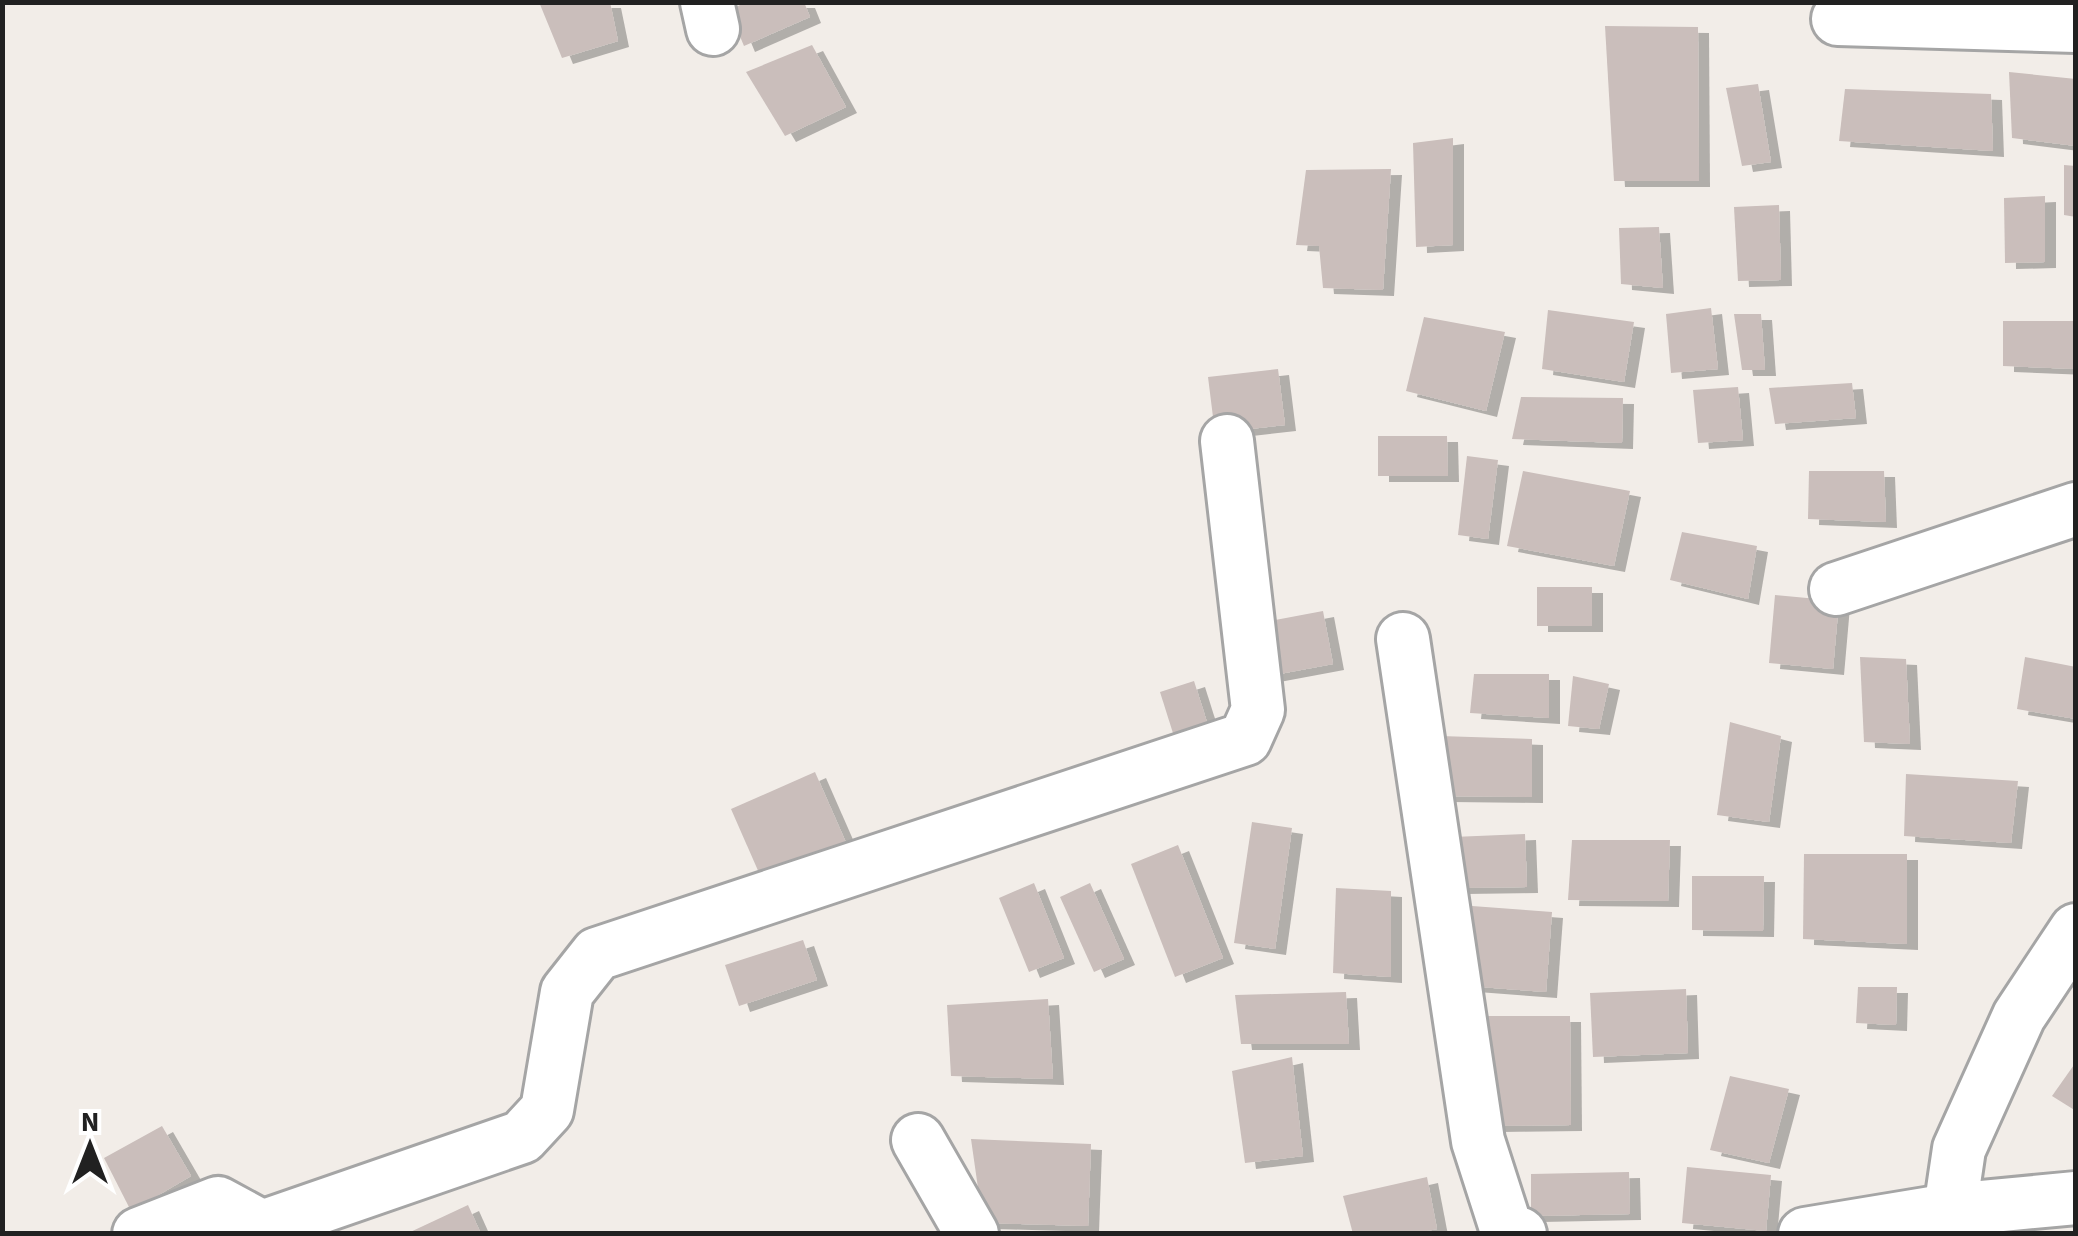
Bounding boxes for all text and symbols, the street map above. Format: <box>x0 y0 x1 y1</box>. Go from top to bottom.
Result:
north arrow <box>40 1096 140 1196</box>
text: N <box>81 1102 99 1142</box>

